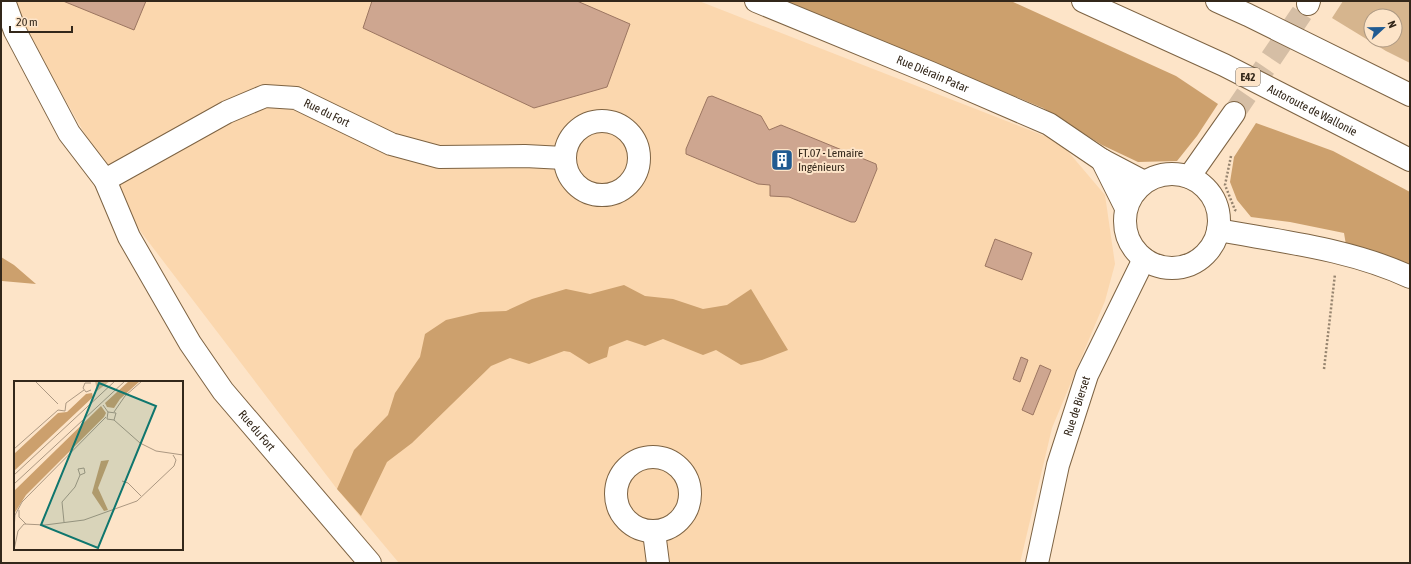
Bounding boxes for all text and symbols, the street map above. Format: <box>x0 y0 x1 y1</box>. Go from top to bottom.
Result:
scale bar <box>10 8 72 34</box>
north arrow <box>1363 8 1403 48</box>
text: 20 m <box>16 15 38 29</box>
text: N <box>1385 19 1399 30</box>
street label: Rue Diérain Patar <box>894 53 971 96</box>
road number: E42 <box>1236 68 1260 86</box>
street label: Autoroute de Wallonie <box>1265 81 1359 139</box>
street label: Rue du Fort <box>301 96 352 130</box>
place label: FT.07 - Lemaire Ingénieurs <box>798 146 863 174</box>
building icon: FT.07 - Lemaire Ingénieurs <box>769 147 795 173</box>
street label: Rue de Bierset <box>1061 374 1093 438</box>
inset map <box>14 381 183 550</box>
street label: Rue du Fort <box>235 407 278 454</box>

